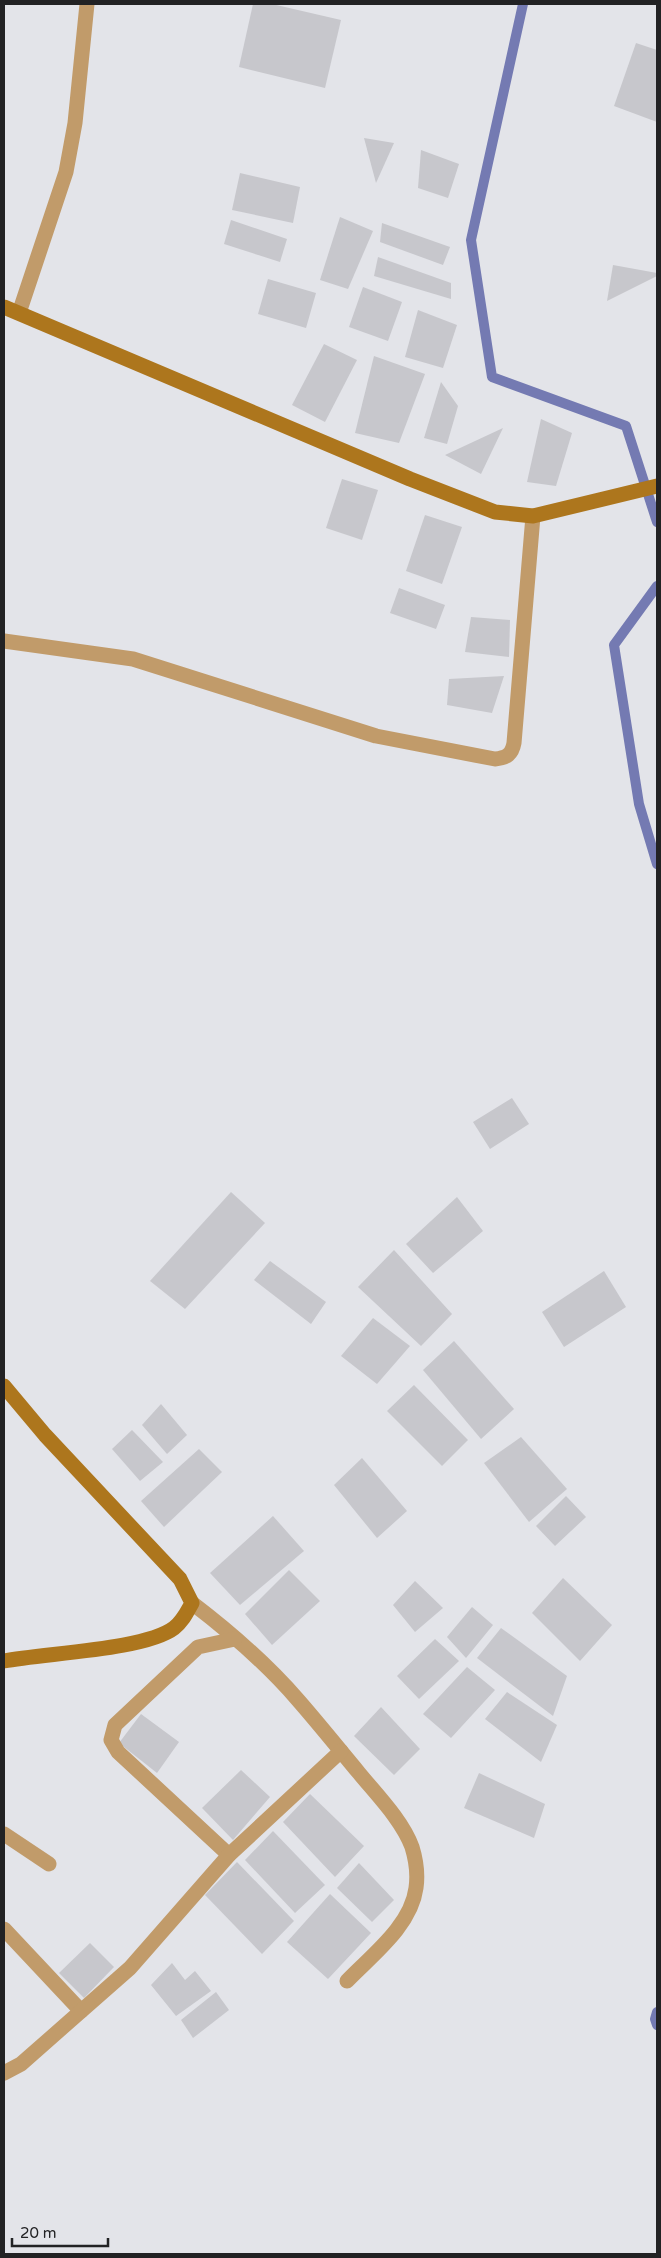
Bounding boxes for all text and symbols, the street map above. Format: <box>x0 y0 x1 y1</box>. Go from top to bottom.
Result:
scale bar <box>12 2216 109 2248</box>
text: 20 m <box>20 2224 57 2242</box>

